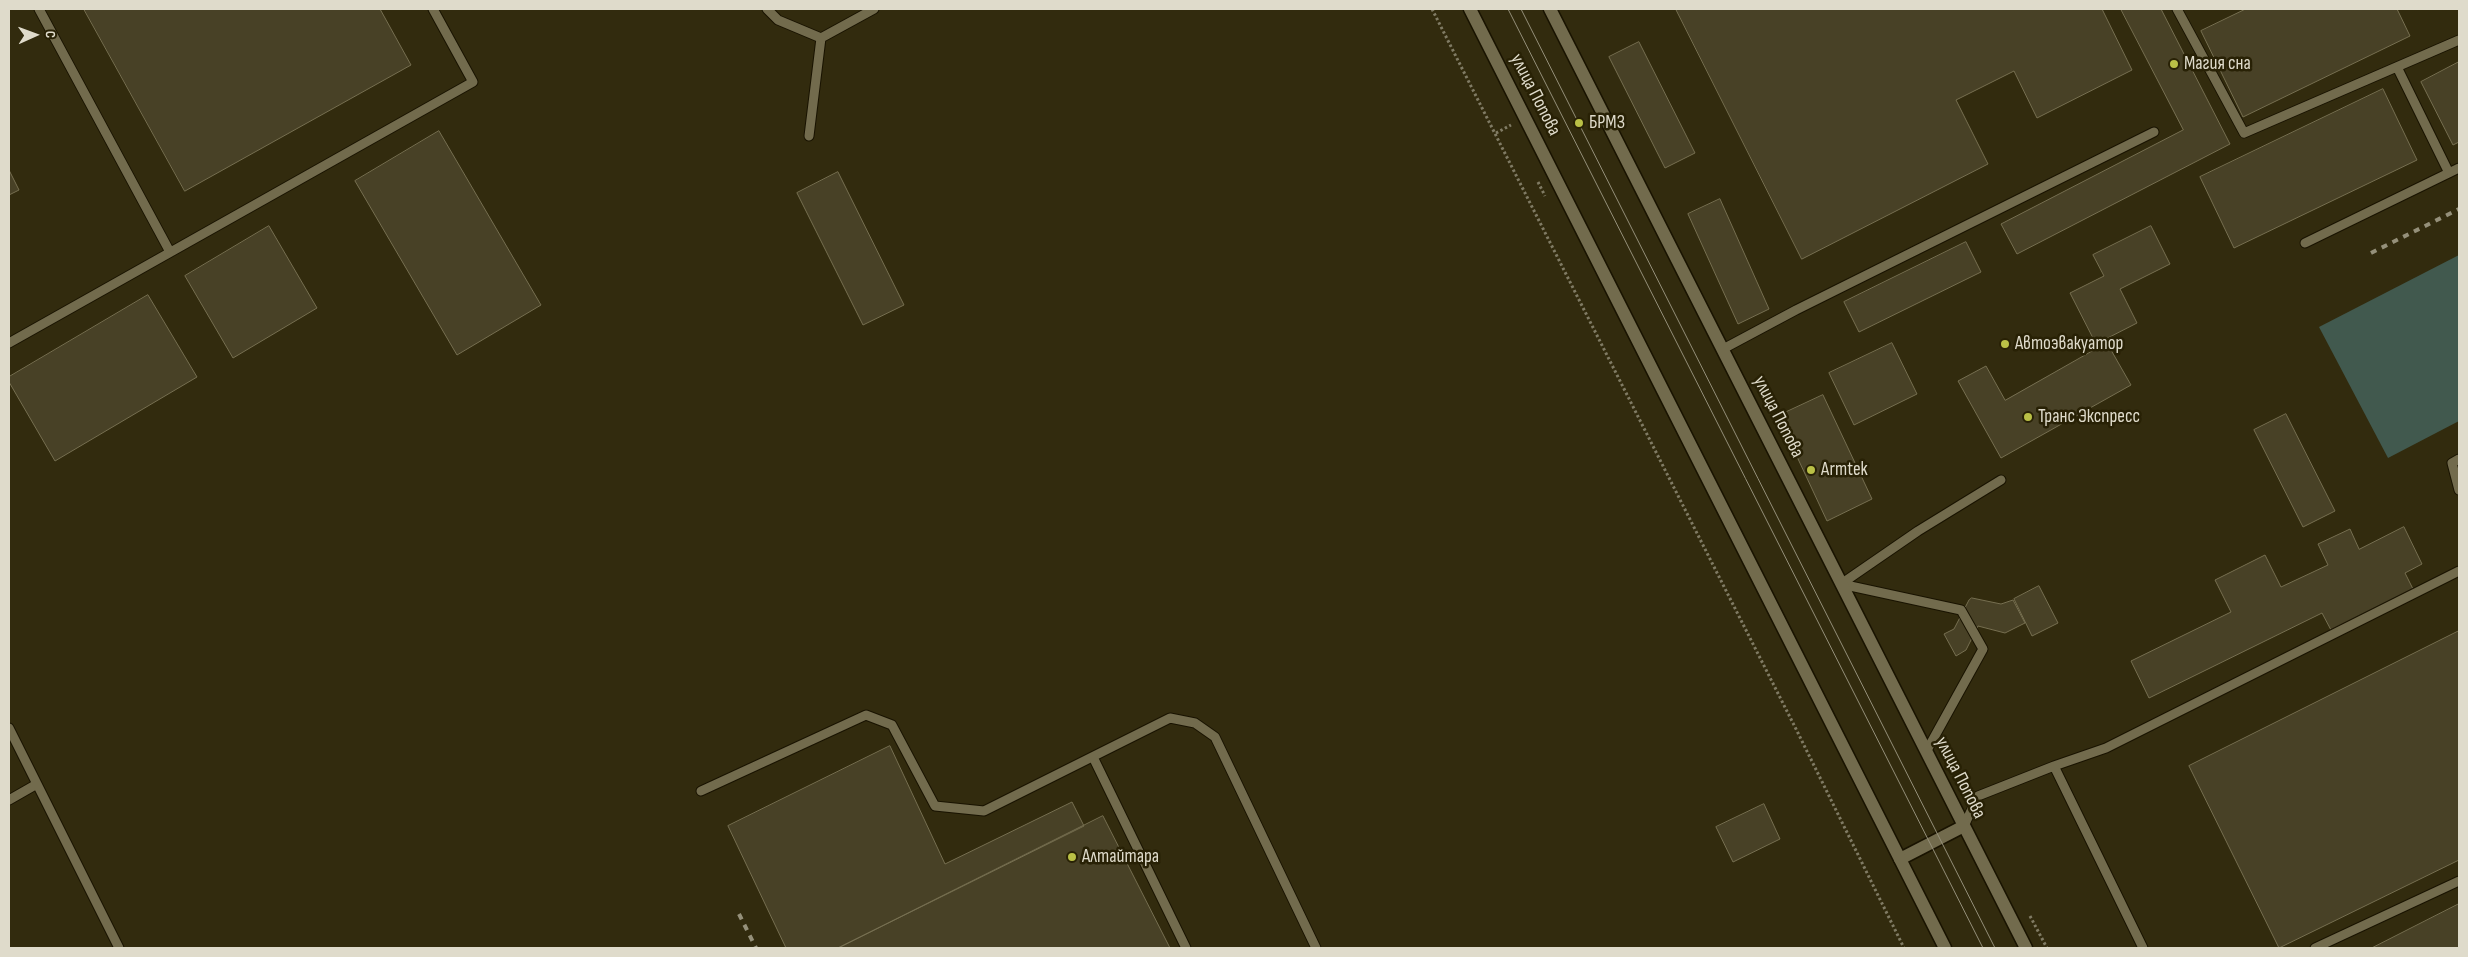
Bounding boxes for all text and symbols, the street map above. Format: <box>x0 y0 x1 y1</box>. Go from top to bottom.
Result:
north arrow <box>10 10 60 60</box>
text: С <box>42 31 59 38</box>
street label: улица Попова <box>1505 50 1565 140</box>
place label: Магия сна <box>2184 53 2251 75</box>
marker: Магия сна <box>2168 58 2180 70</box>
place label: БРМЗ <box>1589 112 1625 134</box>
marker: БРМЗ <box>1573 117 1585 129</box>
place label: Автоэвакуатор <box>2015 333 2123 355</box>
marker: Автоэвакуатор <box>1999 338 2011 350</box>
street label: улица Попова <box>1748 372 1808 462</box>
place label: Транс Экспресс <box>2038 406 2140 428</box>
marker: Транс Экспресс <box>2022 411 2034 423</box>
place label: Armtek <box>1821 459 1868 481</box>
marker: Armtek <box>1805 464 1817 476</box>
street label: улица Попова <box>1930 733 1990 823</box>
place label: Алтайтара <box>1082 846 1159 868</box>
marker: Алтайтара <box>1066 851 1078 863</box>

